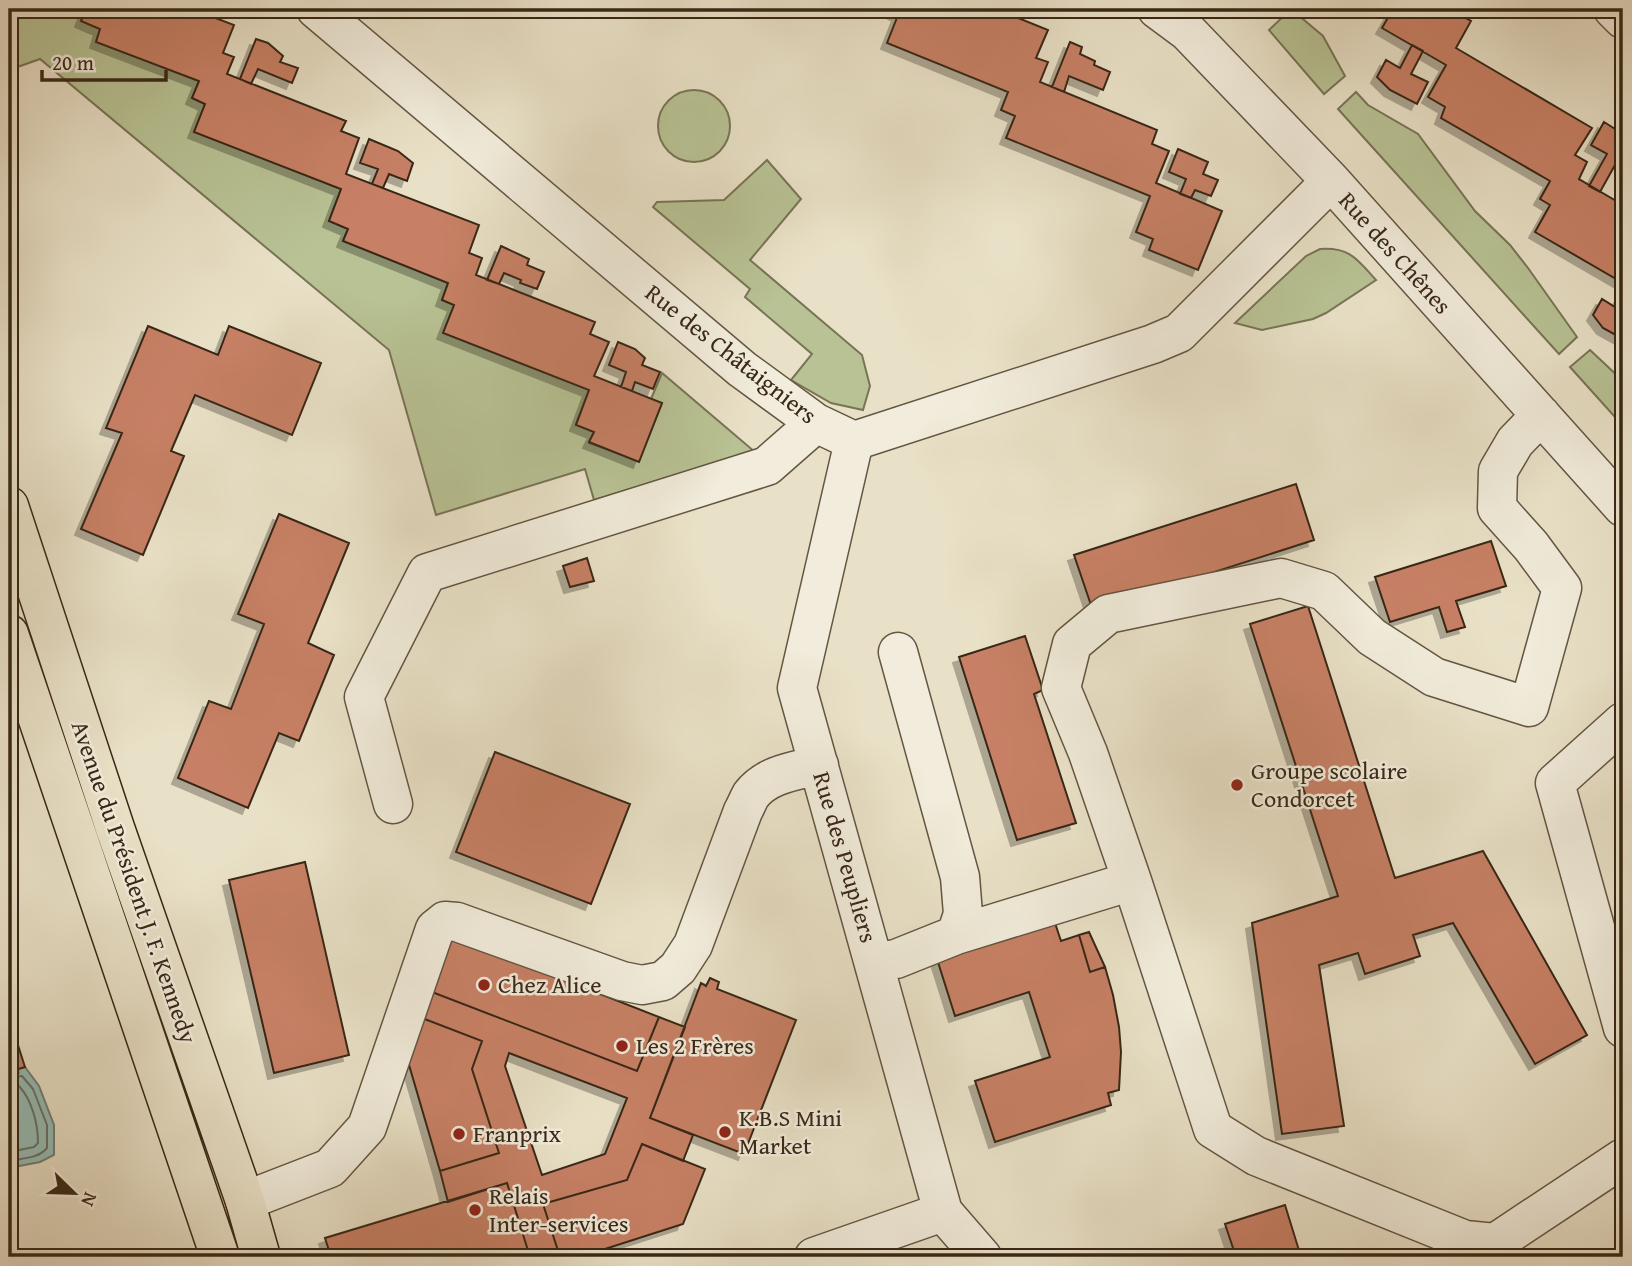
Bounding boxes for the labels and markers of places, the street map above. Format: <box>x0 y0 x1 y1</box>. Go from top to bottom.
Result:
place label: Groupe scolaire Condorcet <box>1251 753 1407 816</box>
marker: Groupe scolaire Condorcet <box>1229 777 1245 793</box>
place label: Chez Alice <box>498 967 602 1002</box>
marker: Chez Alice <box>476 977 492 993</box>
place label: Les 2 Frères <box>636 1028 754 1063</box>
marker: Les 2 Frères <box>614 1038 630 1054</box>
place label: K.B.S Mini Market <box>739 1100 842 1163</box>
place label: Franprix <box>473 1116 562 1151</box>
marker: K.B.S Mini Market <box>717 1124 733 1140</box>
marker: Franprix <box>451 1126 467 1142</box>
place label: Relais Inter-services <box>489 1178 629 1241</box>
marker: Relais Inter-services <box>467 1202 483 1218</box>

